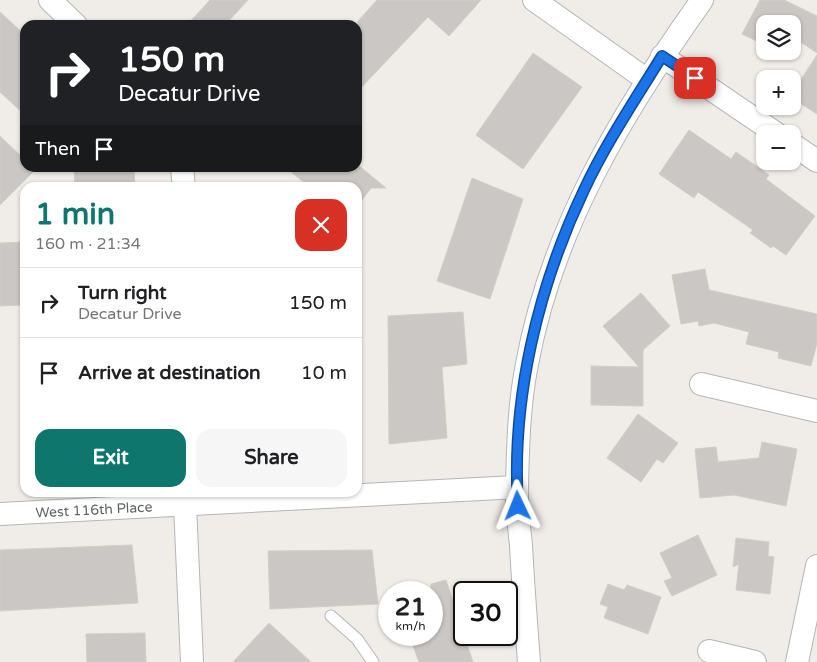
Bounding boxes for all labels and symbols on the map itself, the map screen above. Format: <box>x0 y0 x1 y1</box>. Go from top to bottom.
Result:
pin <box>674 57 716 99</box>
position arrow <box>491 479 543 531</box>
street label: West 116th Place <box>35 498 153 522</box>
speed limit sign: 30 <box>453 581 518 646</box>

